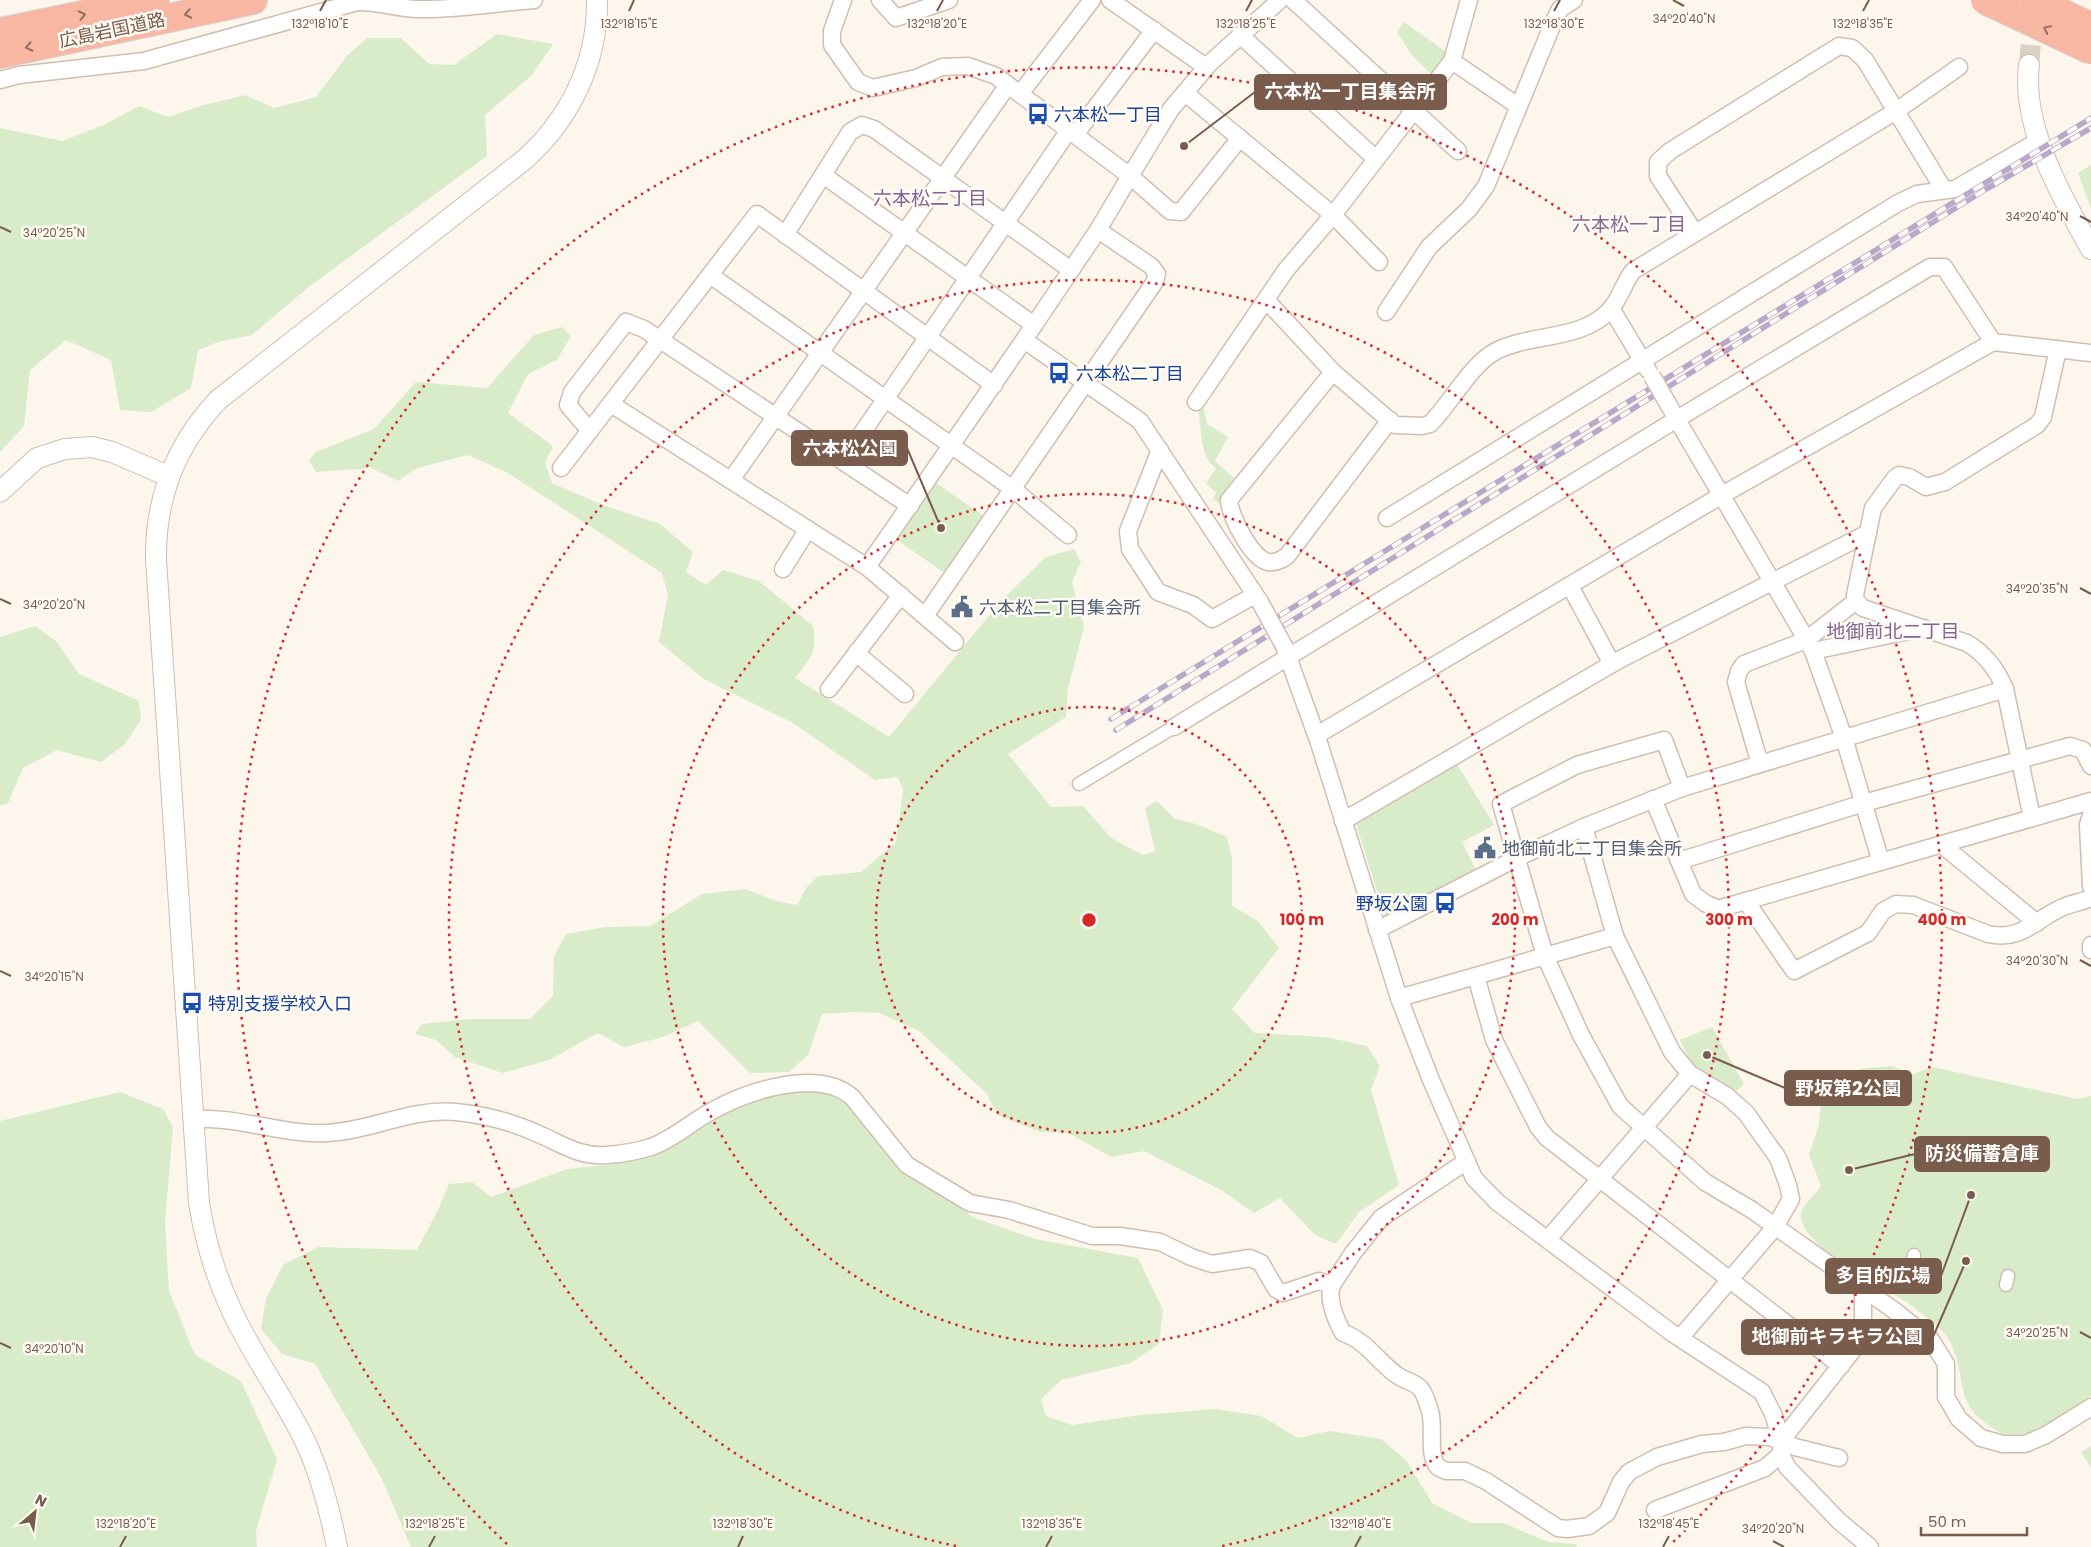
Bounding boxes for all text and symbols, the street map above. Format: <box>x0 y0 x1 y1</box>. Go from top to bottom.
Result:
street label: 広島岩国道路 <box>57 7 167 53</box>
one-way arrow <box>184 8 193 18</box>
one-way arrow <box>78 10 86 21</box>
text: 34°20'40"N <box>1653 10 1715 27</box>
text: 132°18'10"E <box>291 15 349 32</box>
text: 132°18'15"E <box>600 15 658 32</box>
text: 132°18'20"E <box>907 15 967 32</box>
text: 132°18'25"E <box>1216 15 1276 32</box>
text: 132°18'30"E <box>1524 15 1584 32</box>
text: 132°18'35"E <box>1833 15 1893 32</box>
one-way arrow <box>2043 25 2052 35</box>
one-way arrow <box>25 42 34 52</box>
callout: 六本松一丁目集会所 <box>1255 75 1446 109</box>
text: 六本松一丁目集会所 <box>1264 78 1436 105</box>
bus stop icon: 六本松一丁目 <box>1025 101 1051 127</box>
place label: 六本松一丁目 <box>1054 102 1162 127</box>
district label: 六本松二丁目 <box>873 185 987 212</box>
text: 34°20'40"N <box>2006 208 2068 225</box>
district label: 六本松一丁目 <box>1572 211 1686 238</box>
text: 34°20'25"N <box>23 224 85 241</box>
bus stop icon: 六本松二丁目 <box>1046 360 1072 386</box>
place label: 六本松二丁目 <box>1076 361 1184 386</box>
callout: 六本松公園 <box>792 431 907 465</box>
text: 六本松公園 <box>802 435 898 462</box>
text: 34°20'35"N <box>2006 580 2068 597</box>
public building icon: 六本松二丁目集会所 <box>949 594 975 620</box>
place label: 六本松二丁目集会所 <box>979 595 1141 620</box>
text: 34°20'20"N <box>23 596 85 613</box>
district label: 地御前北二丁目 <box>1826 618 1960 645</box>
public building icon: 地御前北二丁目集会所 <box>1472 835 1498 861</box>
place label: 地御前北二丁目集会所 <box>1502 836 1682 861</box>
bus stop icon: 野坂公園 <box>1432 890 1458 916</box>
place label: 野坂公園 <box>1356 891 1428 916</box>
text: 100 m <box>1280 909 1324 930</box>
text: 200 m <box>1491 909 1539 930</box>
text: 300 m <box>1705 909 1753 930</box>
text: 400 m <box>1918 909 1967 930</box>
centre of rings <box>1080 911 1098 929</box>
text: 34°20'30"N <box>2006 952 2068 969</box>
text: 34°20'15"N <box>24 968 84 985</box>
bus stop icon: 特別支援学校入口 <box>179 990 205 1016</box>
place label: 特別支援学校入口 <box>208 991 352 1016</box>
callout: 野坂第2公園 <box>1785 1071 1911 1105</box>
text: 野坂第2公園 <box>1795 1075 1901 1102</box>
callout: 防災備蓄倉庫 <box>1915 1137 2049 1171</box>
text: 防災備蓄倉庫 <box>1925 1140 2039 1167</box>
callout: 多目的広場 <box>1826 1259 1941 1293</box>
text: 多目的広場 <box>1835 1262 1931 1289</box>
callout: 地御前キラキラ公園 <box>1742 1320 1933 1354</box>
text: 地御前キラキラ公園 <box>1751 1323 1923 1350</box>
text: 34°20'25"N <box>2006 1324 2068 1341</box>
text: 34°20'10"N <box>24 1340 84 1357</box>
north arrow <box>10 1487 60 1537</box>
text: N <box>32 1489 50 1512</box>
scale bar <box>1921 1504 2027 1536</box>
text: 50 m <box>1928 1511 1966 1532</box>
text: 132°18'20"E <box>96 1515 156 1532</box>
text: 132°18'25"E <box>405 1515 465 1532</box>
text: 132°18'30"E <box>713 1515 773 1532</box>
text: 132°18'35"E <box>1022 1515 1082 1532</box>
text: 132°18'40"E <box>1331 1515 1391 1532</box>
text: 132°18'45"E <box>1639 1515 1699 1532</box>
text: 34°20'20"N <box>1742 1520 1804 1537</box>

